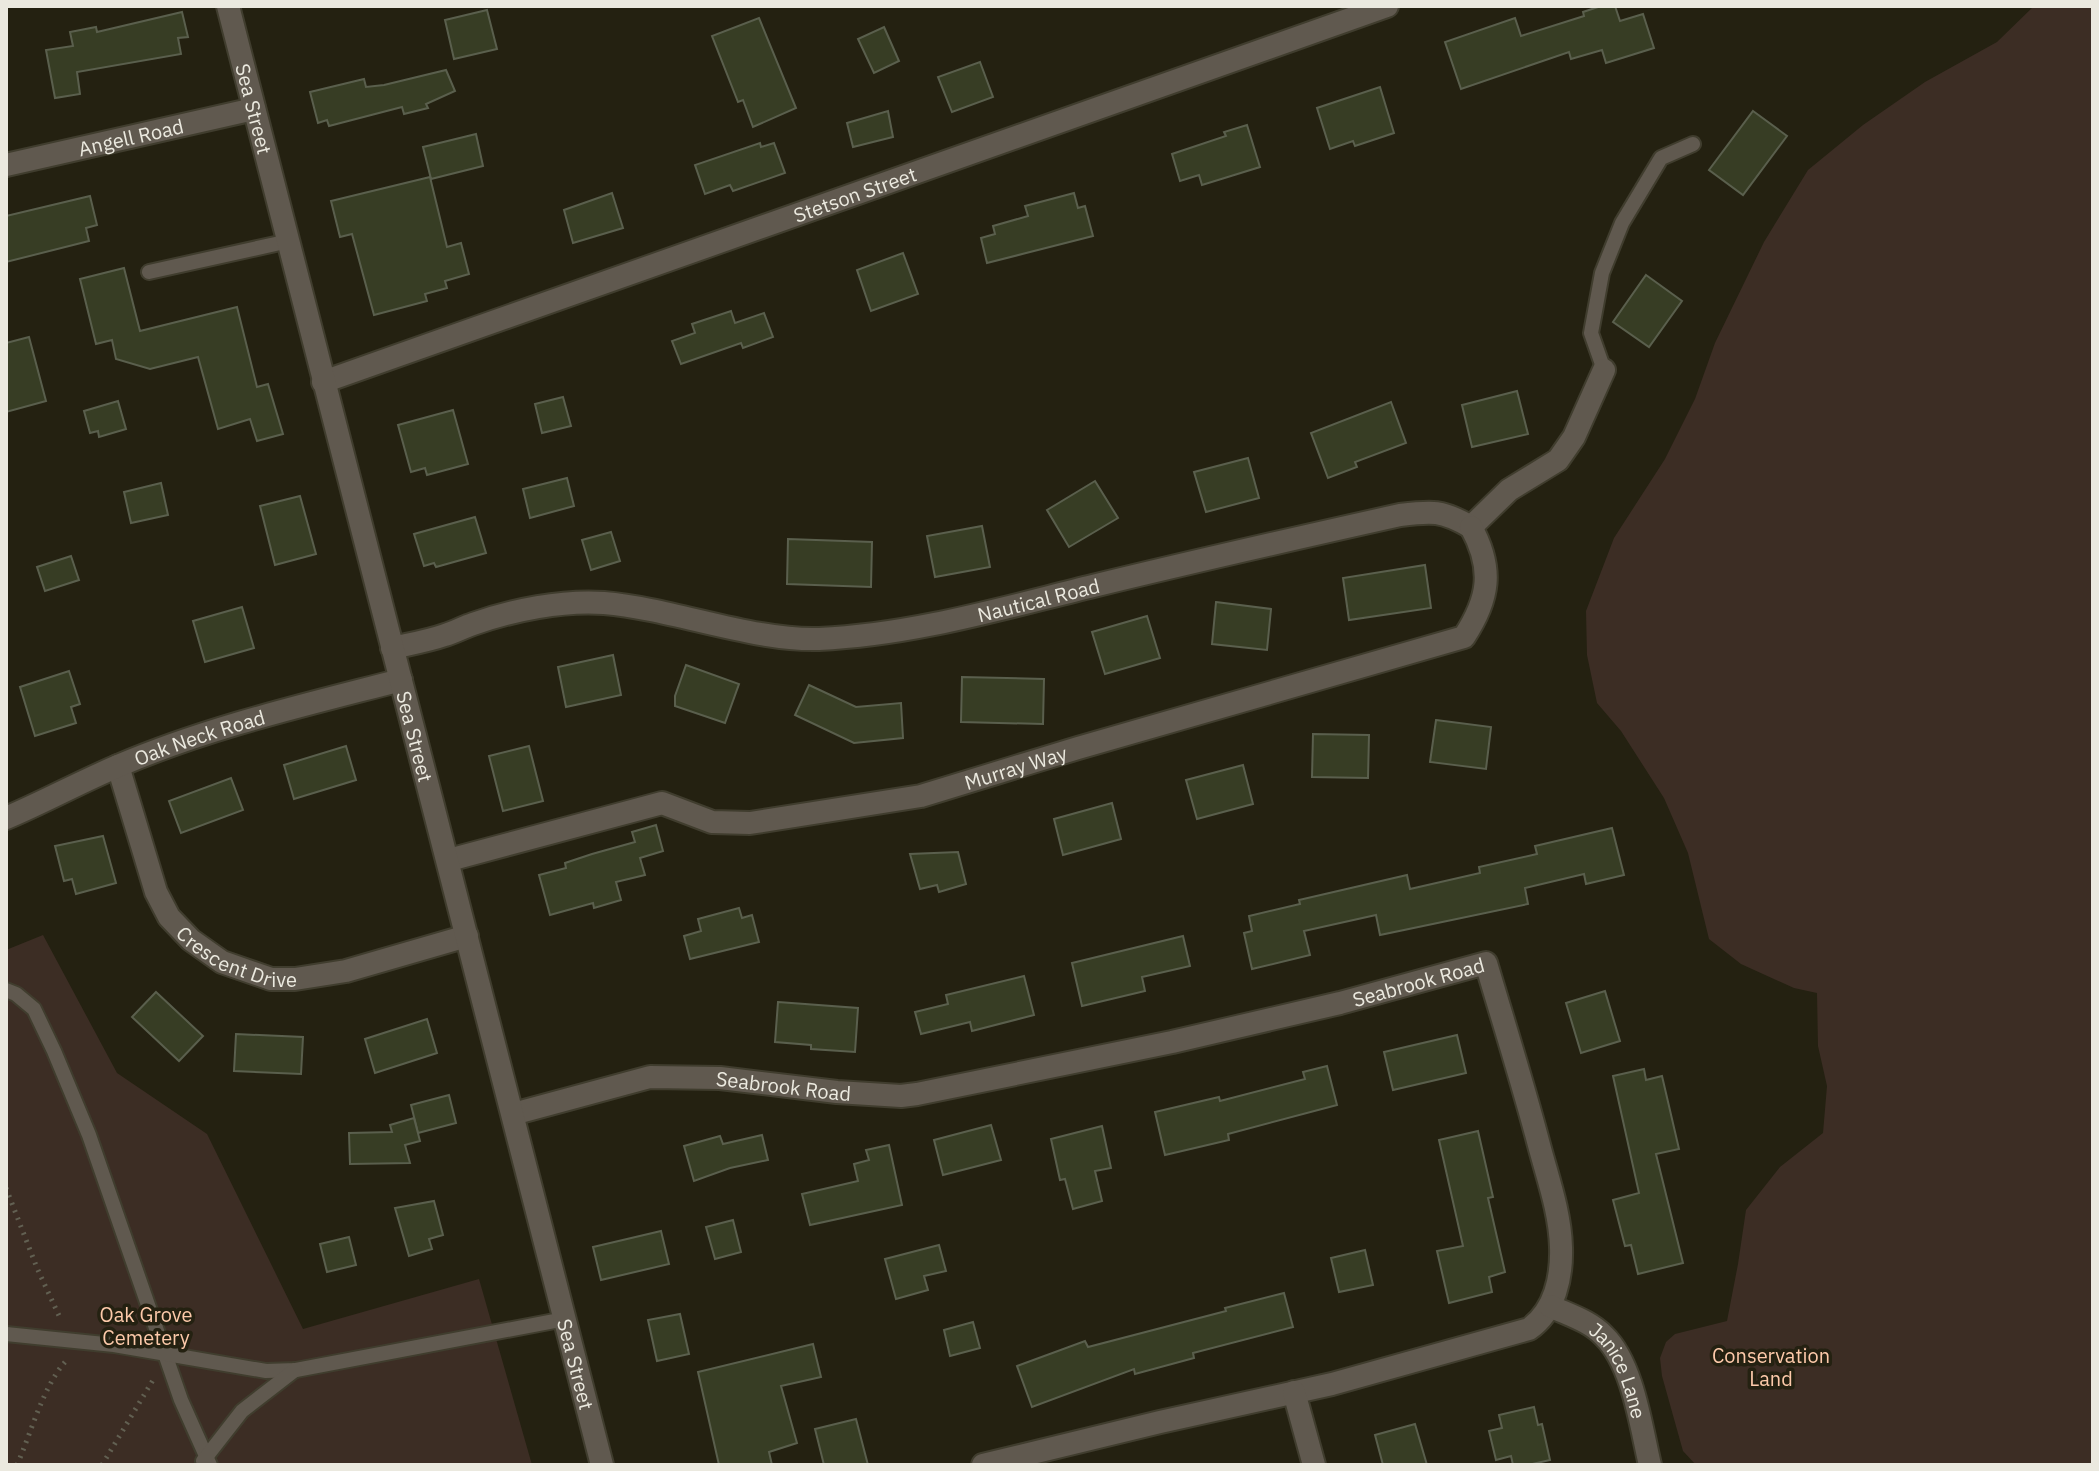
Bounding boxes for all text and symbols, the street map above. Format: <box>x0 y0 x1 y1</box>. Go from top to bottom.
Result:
street label: Sea Street <box>230 60 279 157</box>
street label: Angell Road <box>76 112 186 162</box>
street label: Stetson Street <box>790 160 920 228</box>
street label: Nautical Road <box>975 571 1102 628</box>
street label: Sea Street <box>391 688 440 785</box>
street label: Oak Neck Road <box>130 703 268 772</box>
street label: Murray Way <box>961 739 1070 795</box>
street label: Crescent Drive <box>171 920 297 993</box>
street label: Seabrook Road <box>1349 951 1487 1012</box>
street label: Seabrook Road <box>715 1064 852 1106</box>
park label: Oak Grove Cemetery <box>100 1301 192 1351</box>
street label: Janice Lane <box>1584 1315 1653 1421</box>
street label: Sea Street <box>552 1316 601 1412</box>
park label: Conservation Land <box>1712 1342 1830 1392</box>

